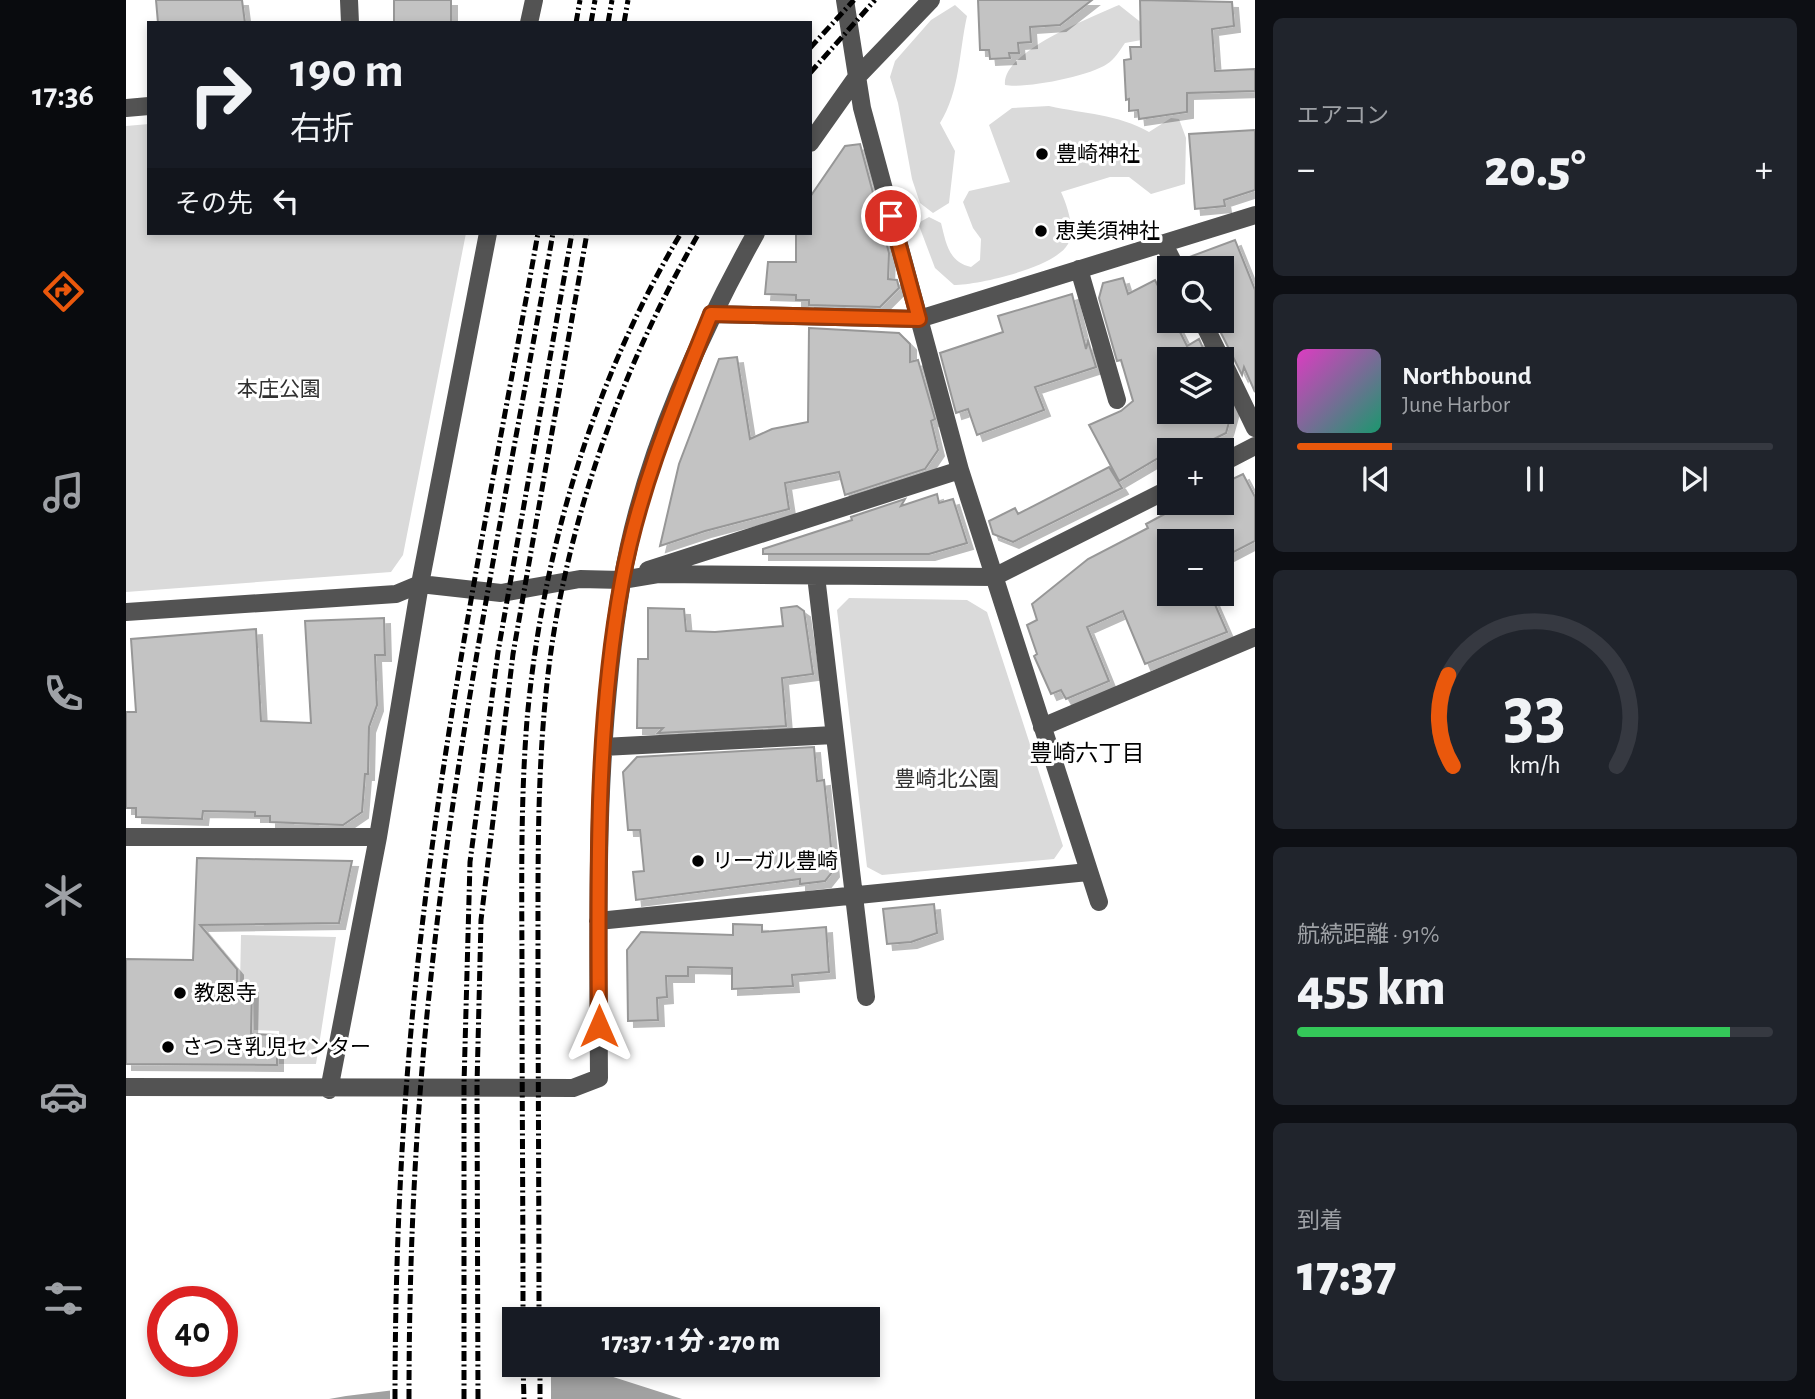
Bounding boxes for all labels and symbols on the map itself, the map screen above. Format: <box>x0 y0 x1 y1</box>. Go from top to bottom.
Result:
place label: 豊崎神社 <box>1056 143 1140 165</box>
marker: 豊崎神社 <box>1034 146 1050 162</box>
pin <box>861 186 921 246</box>
place label: 恵美須神社 <box>1055 220 1160 242</box>
marker: 恵美須神社 <box>1033 223 1049 239</box>
park label: 本庄公園 <box>237 378 321 400</box>
district label: 豊崎六丁目 <box>1030 741 1145 766</box>
park label: 豊崎北公園 <box>895 768 1000 790</box>
place label: リーガル豊崎 <box>712 850 838 872</box>
marker: リーガル豊崎 <box>690 853 706 869</box>
place label: 教恩寺 <box>194 982 257 1004</box>
marker: 教恩寺 <box>172 985 188 1001</box>
position arrow <box>562 989 636 1063</box>
place label: さつき乳児センター <box>182 1036 371 1058</box>
marker: さつき乳児センター <box>160 1039 176 1055</box>
speed limit sign: 40 <box>147 1286 238 1377</box>

